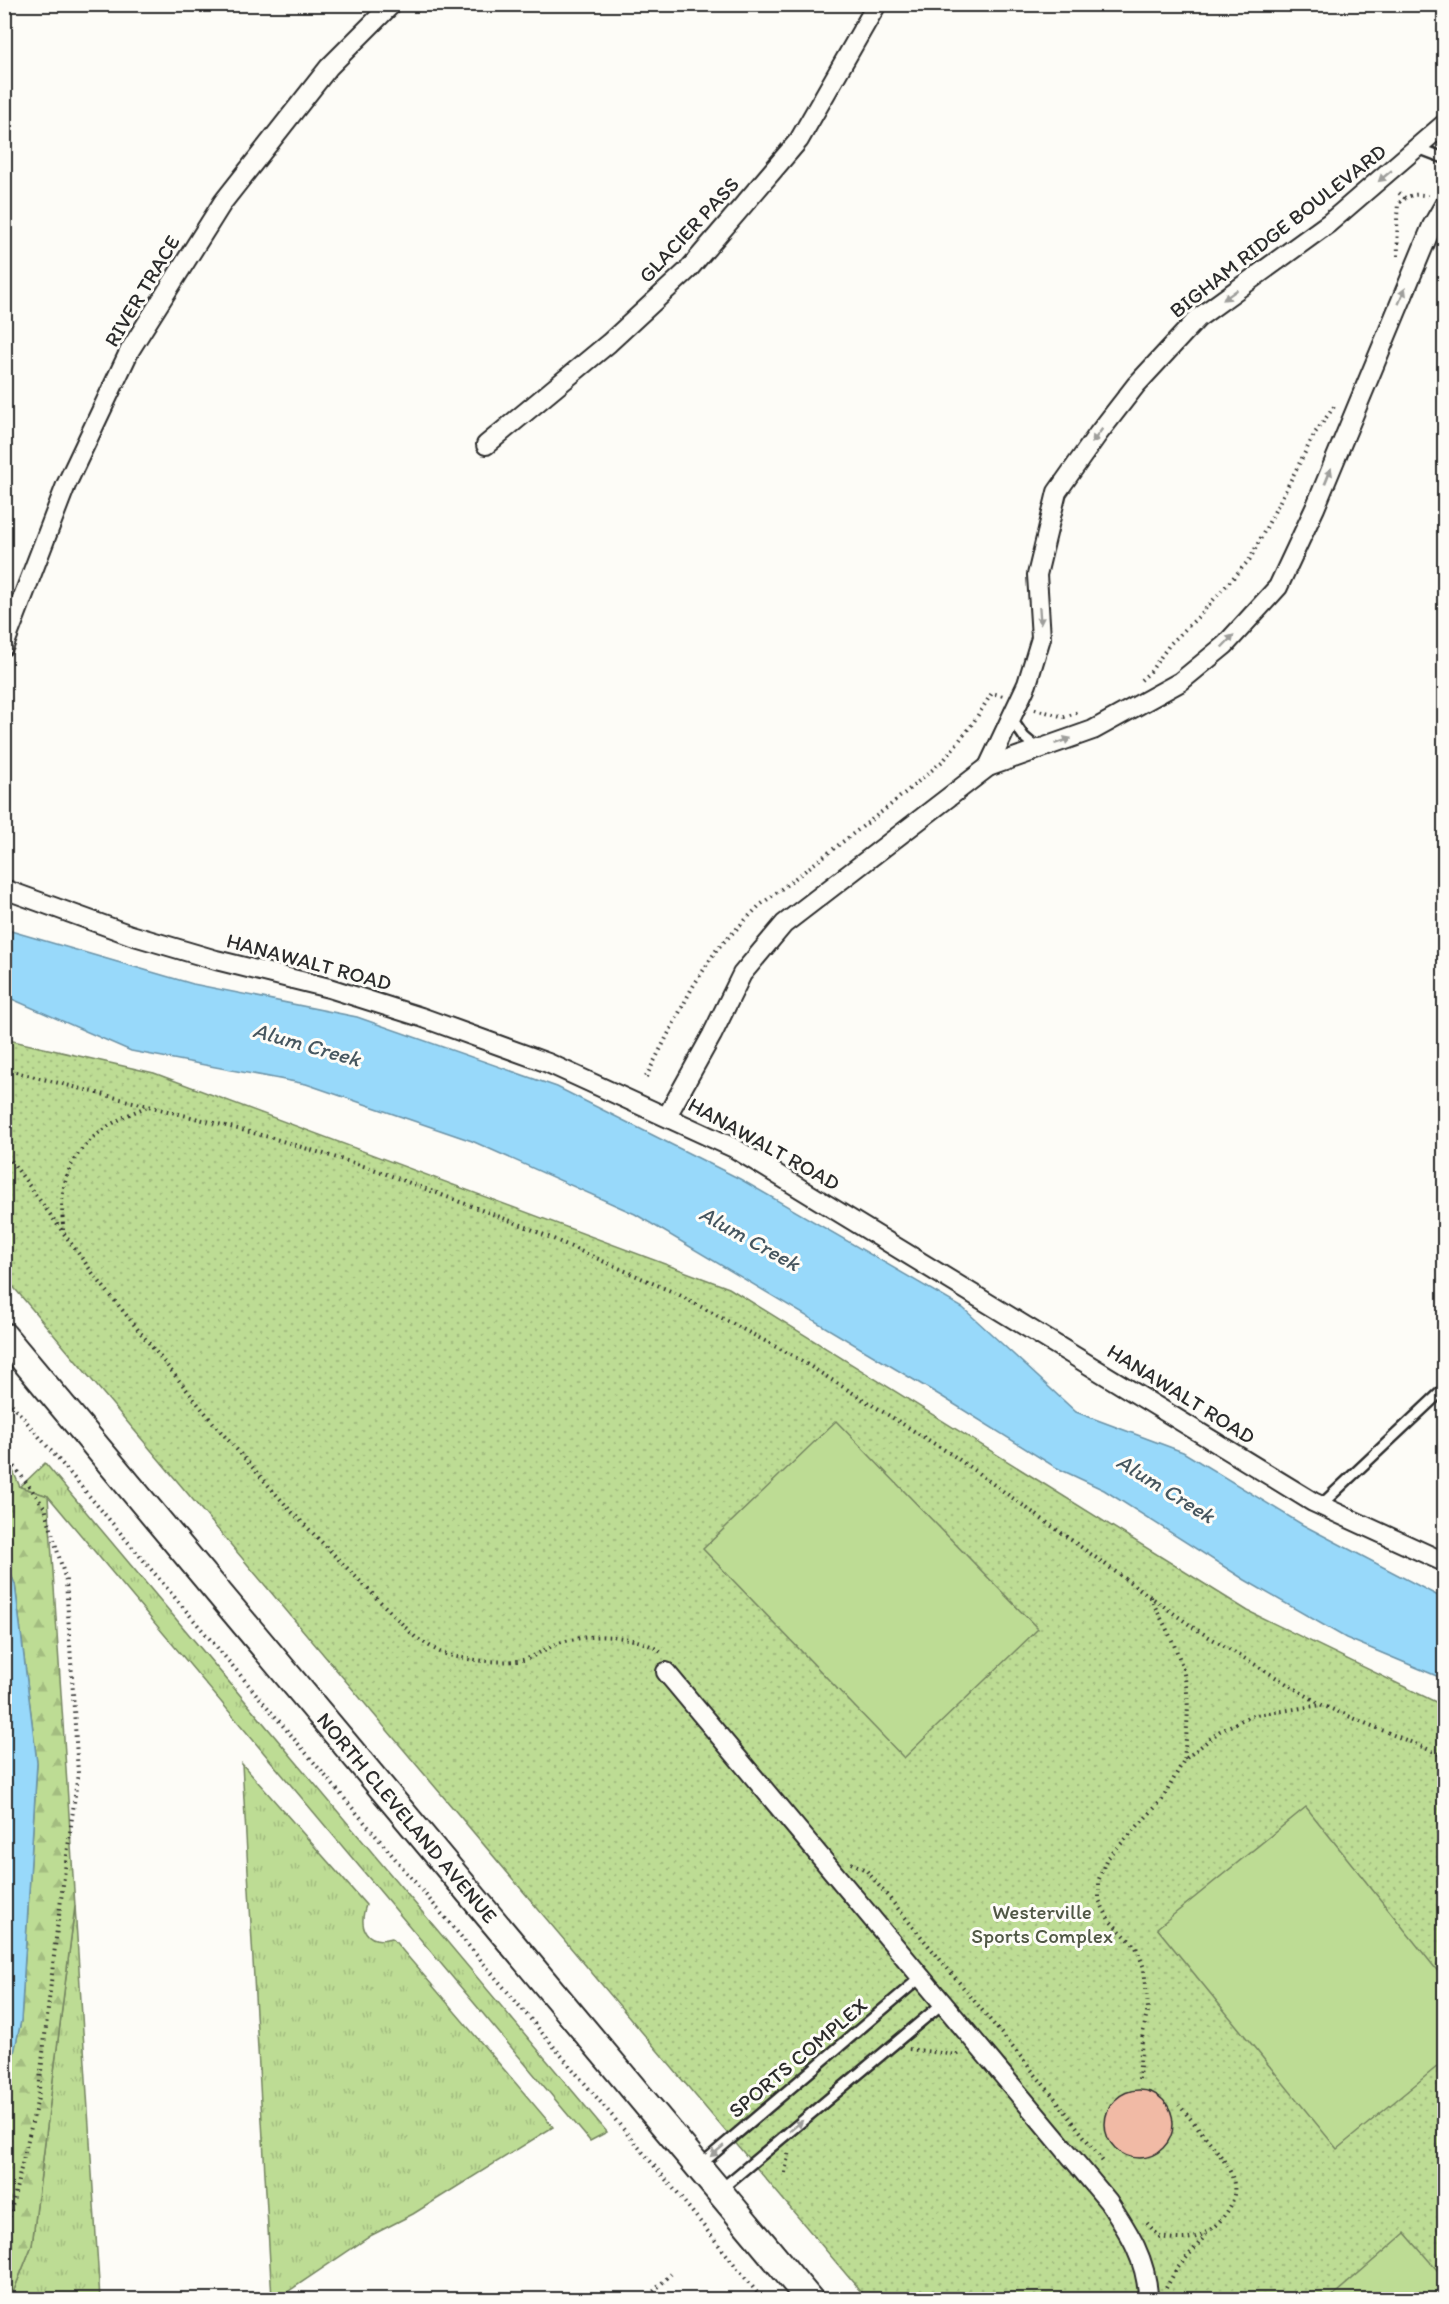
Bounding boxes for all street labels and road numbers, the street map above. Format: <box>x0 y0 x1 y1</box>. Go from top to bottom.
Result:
street label: BIGHAM RIDGE BOULEVARD <box>1164 138 1391 323</box>
street label: GLACIER PASS <box>633 172 744 288</box>
street label: RIVER TRACE <box>98 230 185 351</box>
street label: HANAWALT ROAD <box>224 927 394 996</box>
street label: HANAWALT ROAD <box>684 1092 845 1196</box>
street label: HANAWALT ROAD <box>1103 1338 1260 1449</box>
street label: NORTH CLEVELAND AVENUE <box>312 1707 503 1928</box>
street label: SPORTS COMPLEX <box>723 1992 872 2123</box>

